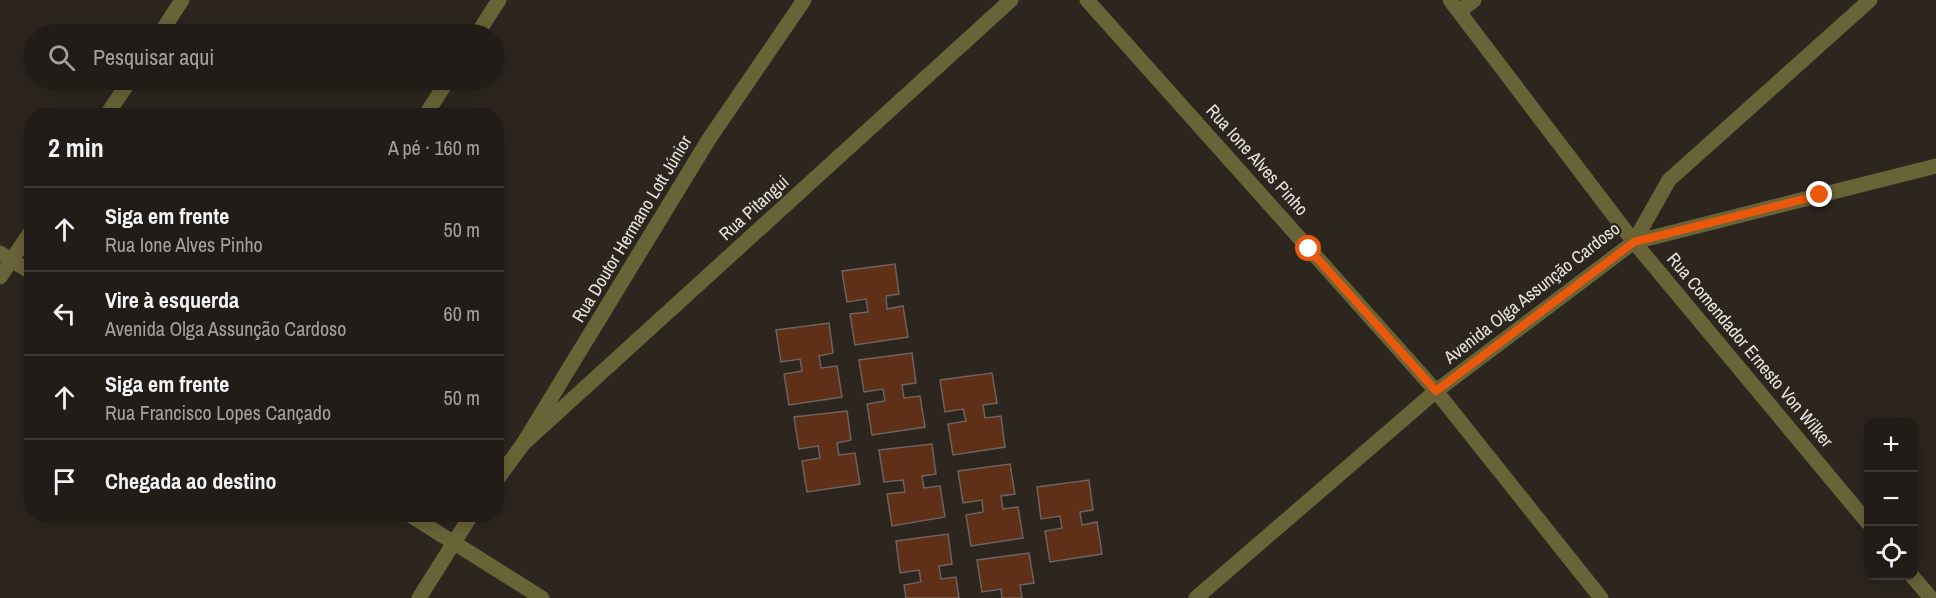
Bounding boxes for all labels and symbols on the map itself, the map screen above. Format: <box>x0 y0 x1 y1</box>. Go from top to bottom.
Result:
street label: Rua Ione Alves Pinho <box>1201 99 1314 221</box>
street label: Rua Doutor Hermano Lott Júnior <box>566 130 697 327</box>
street label: Rua Pitangui <box>713 170 794 246</box>
route end <box>1806 181 1832 207</box>
street label: Avenida Olga Assunção Cardoso <box>1438 216 1625 370</box>
route start <box>1295 235 1321 261</box>
street label: Rua Comendador Ernesto Von Wilker <box>1661 247 1839 452</box>

